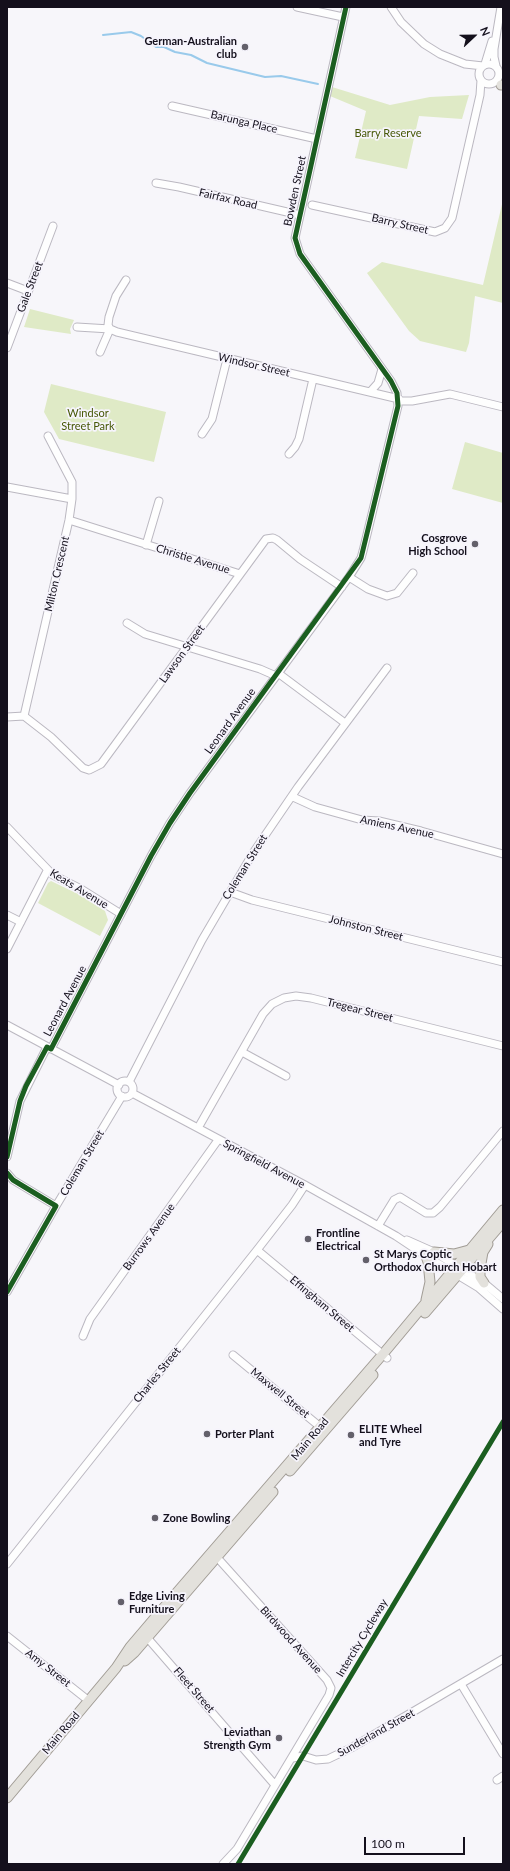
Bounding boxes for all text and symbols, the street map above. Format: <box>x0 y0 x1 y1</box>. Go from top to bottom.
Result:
north arrow <box>454 16 494 56</box>
text: N <box>478 25 493 38</box>
place label: German-Australian club <box>144 34 237 60</box>
marker: German-Australian club <box>240 42 250 52</box>
street label: Barunga Place <box>209 108 279 136</box>
park label: Barry Reserve <box>354 126 422 140</box>
street label: Bowden Street <box>281 155 309 227</box>
street label: Fairfax Road <box>198 186 258 212</box>
street label: Barry Street <box>370 211 430 237</box>
street label: Gale Street <box>14 260 46 314</box>
street label: Windsor Street <box>217 350 291 380</box>
park label: Windsor Street Park <box>61 406 115 432</box>
place label: Cosgrove High School <box>408 531 467 557</box>
street label: Milton Crescent <box>42 535 72 613</box>
marker: Cosgrove High School <box>470 539 480 549</box>
street label: Christie Avenue <box>154 541 232 577</box>
street label: Lawson Street <box>157 622 207 686</box>
street label: Leonard Avenue <box>202 686 258 756</box>
street label: Amiens Avenue <box>359 813 435 841</box>
street label: Coleman Street <box>220 832 270 902</box>
street label: Keats Avenue <box>47 866 111 912</box>
street label: Johnston Street <box>328 912 404 944</box>
street label: Leonard Avenue <box>41 963 89 1039</box>
street label: Tregear Street <box>326 995 394 1025</box>
street label: Coleman Street <box>57 1128 107 1198</box>
street label: Springfield Avenue <box>221 1137 307 1191</box>
street label: Burrows Avenue <box>120 1201 178 1273</box>
place label: Frontline Electrical <box>316 1226 361 1252</box>
marker: Frontline Electrical <box>303 1234 313 1244</box>
place label: St Marys Coptic Orthodox Church Hobart <box>374 1247 497 1273</box>
marker: St Marys Coptic Orthodox Church Hobart <box>361 1255 371 1265</box>
street label: Effingham Street <box>287 1273 357 1335</box>
street label: Charles Street <box>131 1344 183 1406</box>
street label: Maxwell Street <box>248 1365 312 1421</box>
street label: Main Road <box>288 1415 332 1463</box>
place label: ELITE Wheel and Tyre <box>359 1422 422 1448</box>
place label: Porter Plant <box>215 1427 274 1441</box>
marker: Porter Plant <box>202 1429 212 1439</box>
marker: ELITE Wheel and Tyre <box>346 1430 356 1440</box>
place label: Zone Bowling <box>163 1511 230 1525</box>
marker: Zone Bowling <box>150 1513 160 1523</box>
place label: Edge Living Furniture <box>129 1589 185 1615</box>
marker: Edge Living Furniture <box>116 1597 126 1607</box>
street label: Intercity Cycleway <box>333 1597 391 1679</box>
street label: Birdwood Avenue <box>257 1604 325 1676</box>
street label: Amy Street <box>23 1646 73 1690</box>
street label: Fleet Street <box>171 1665 217 1715</box>
street label: Sunderland Street <box>335 1706 417 1760</box>
street label: Main Road <box>39 1709 83 1757</box>
place label: Leviathan Strength Gym <box>204 1725 271 1751</box>
marker: Leviathan Strength Gym <box>274 1733 284 1743</box>
scale bar <box>366 1829 467 1855</box>
text: 100 m <box>371 1836 405 1851</box>

